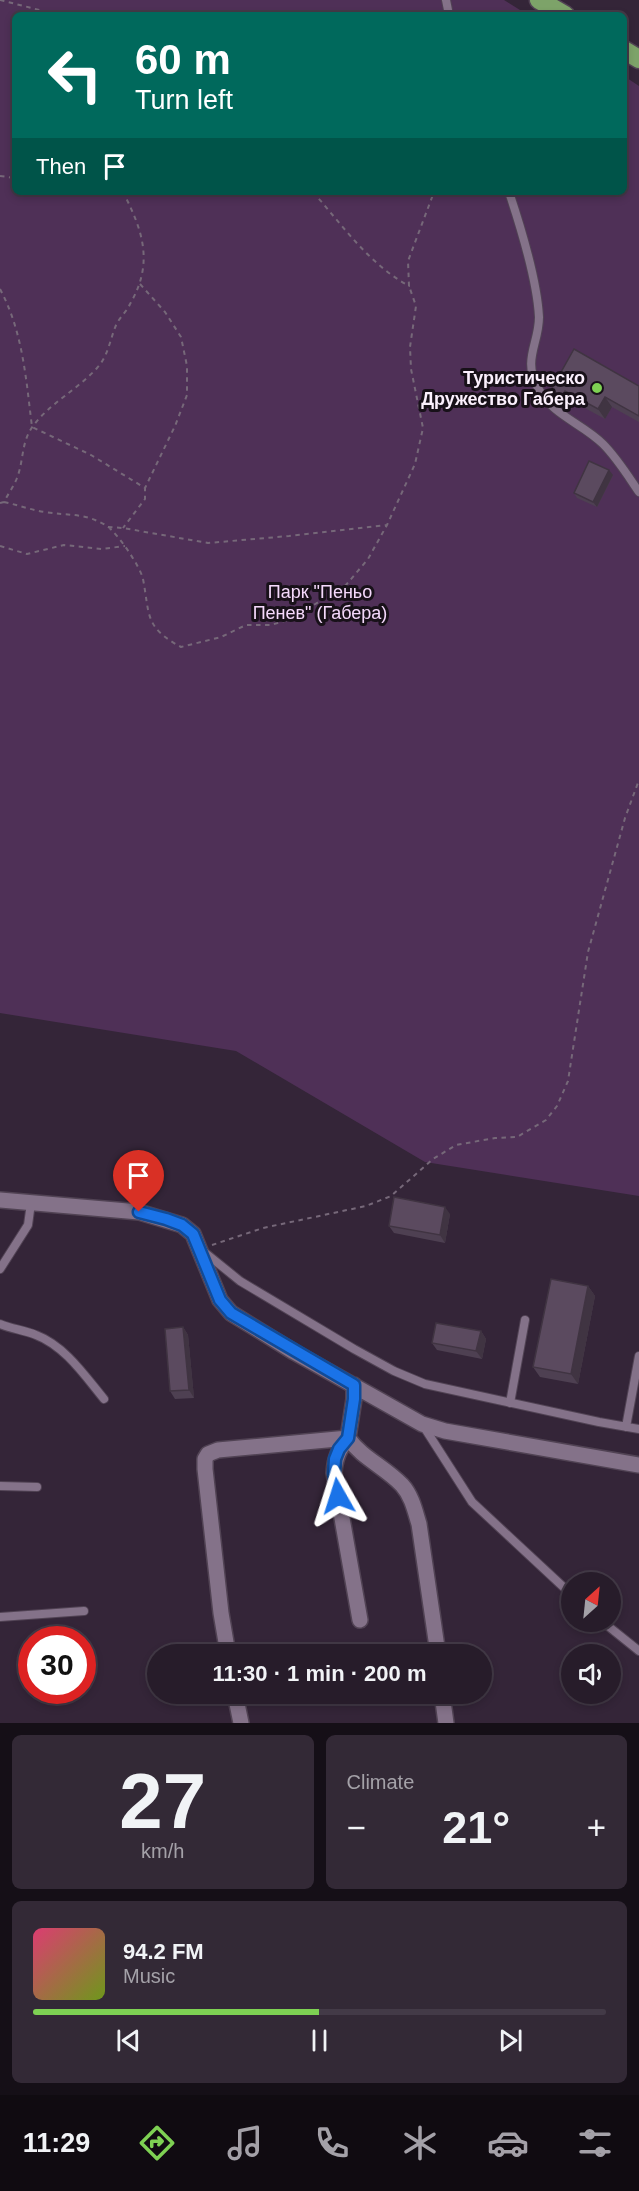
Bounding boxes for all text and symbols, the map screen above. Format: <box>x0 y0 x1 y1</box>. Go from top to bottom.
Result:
icon: left <box>36 36 114 114</box>
text: 60 m <box>135 36 231 83</box>
text: Turn left <box>135 85 233 115</box>
icon: arrive <box>98 150 131 183</box>
text: Then <box>36 154 86 179</box>
place label: Туристическо Дружество Габера <box>421 368 586 409</box>
marker: Туристическо Дружество Габера <box>590 381 604 395</box>
park label: Парк "Пеньо Пенев" (Габера) <box>253 582 387 623</box>
pin <box>113 1150 164 1212</box>
icon: arrive <box>122 1159 155 1192</box>
position arrow <box>306 1464 370 1528</box>
north arrow <box>561 1572 621 1632</box>
map controls <box>561 1572 621 1704</box>
speed limit sign: 30 <box>18 1626 96 1704</box>
button: sound <box>561 1644 621 1704</box>
text: 11:30 · 1 min · 200 m <box>213 1661 427 1686</box>
text: 27 <box>119 1757 206 1845</box>
text: Climate <box>347 1771 414 1793</box>
text: 21° <box>442 1802 510 1853</box>
text: − <box>347 1809 366 1846</box>
text: + <box>587 1809 606 1846</box>
text: km/h <box>141 1840 184 1862</box>
text: 94.2 FM <box>123 1939 204 1964</box>
text: Music <box>123 1965 175 1987</box>
icon: previous <box>112 2024 145 2057</box>
icon: pause <box>303 2024 336 2057</box>
icon: next <box>494 2024 527 2057</box>
icon: directions <box>136 2122 178 2164</box>
icon: music <box>224 2122 266 2164</box>
icon: phone <box>311 2122 353 2164</box>
icon: climate <box>399 2122 441 2164</box>
icon: car <box>487 2122 529 2164</box>
icon: filters <box>574 2122 616 2164</box>
text: 11:29 <box>23 2128 90 2158</box>

